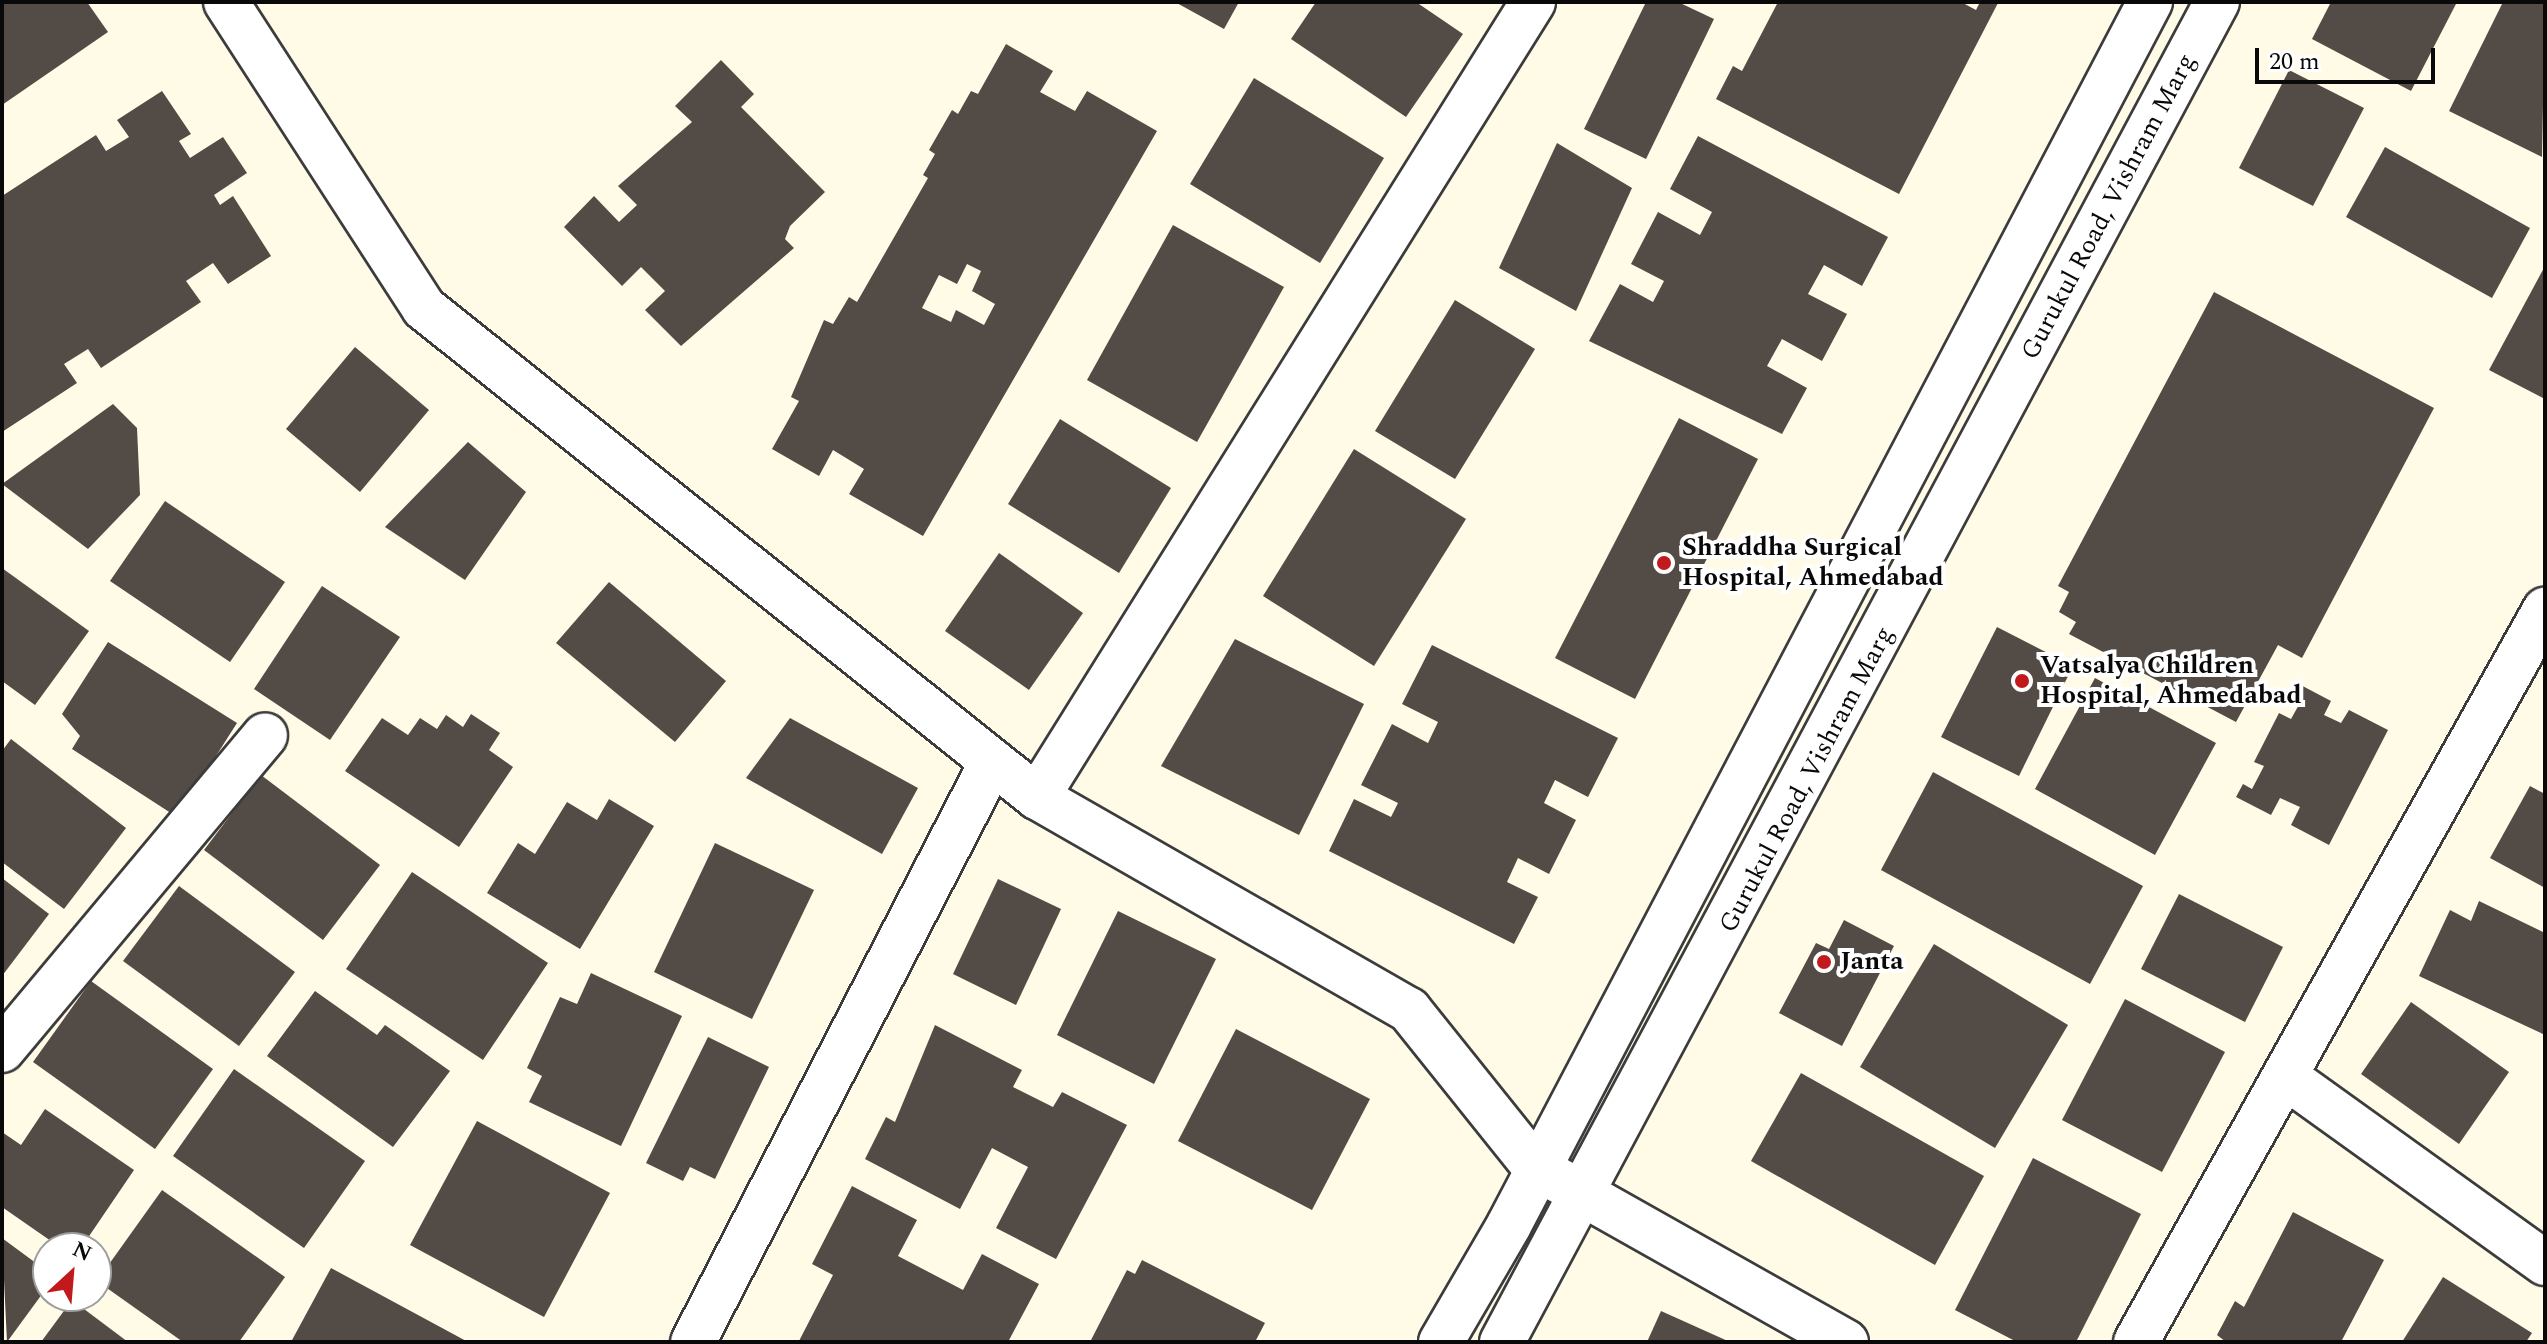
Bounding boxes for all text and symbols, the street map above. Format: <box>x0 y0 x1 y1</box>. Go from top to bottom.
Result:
scale bar <box>2259 32 2439 82</box>
text: 20 m <box>2269 44 2320 80</box>
street label: Gurukul Road, Vishram Marg <box>2015 49 2203 365</box>
place label: Shraddha Surgical Hospital, Ahmedabad <box>1682 532 1944 594</box>
marker: Shraddha Surgical Hospital, Ahmedabad <box>1653 552 1675 574</box>
street label: Gurukul Road, Vishram Marg <box>1713 622 1901 938</box>
place label: Vatsalya Children Hospital, Ahmedabad <box>2040 650 2302 712</box>
marker: Vatsalya Children Hospital, Ahmedabad <box>2011 670 2033 692</box>
place label: Janta <box>1840 946 1904 978</box>
marker: Janta <box>1815 953 1833 971</box>
north arrow <box>32 1232 112 1312</box>
text: N <box>67 1233 97 1271</box>

